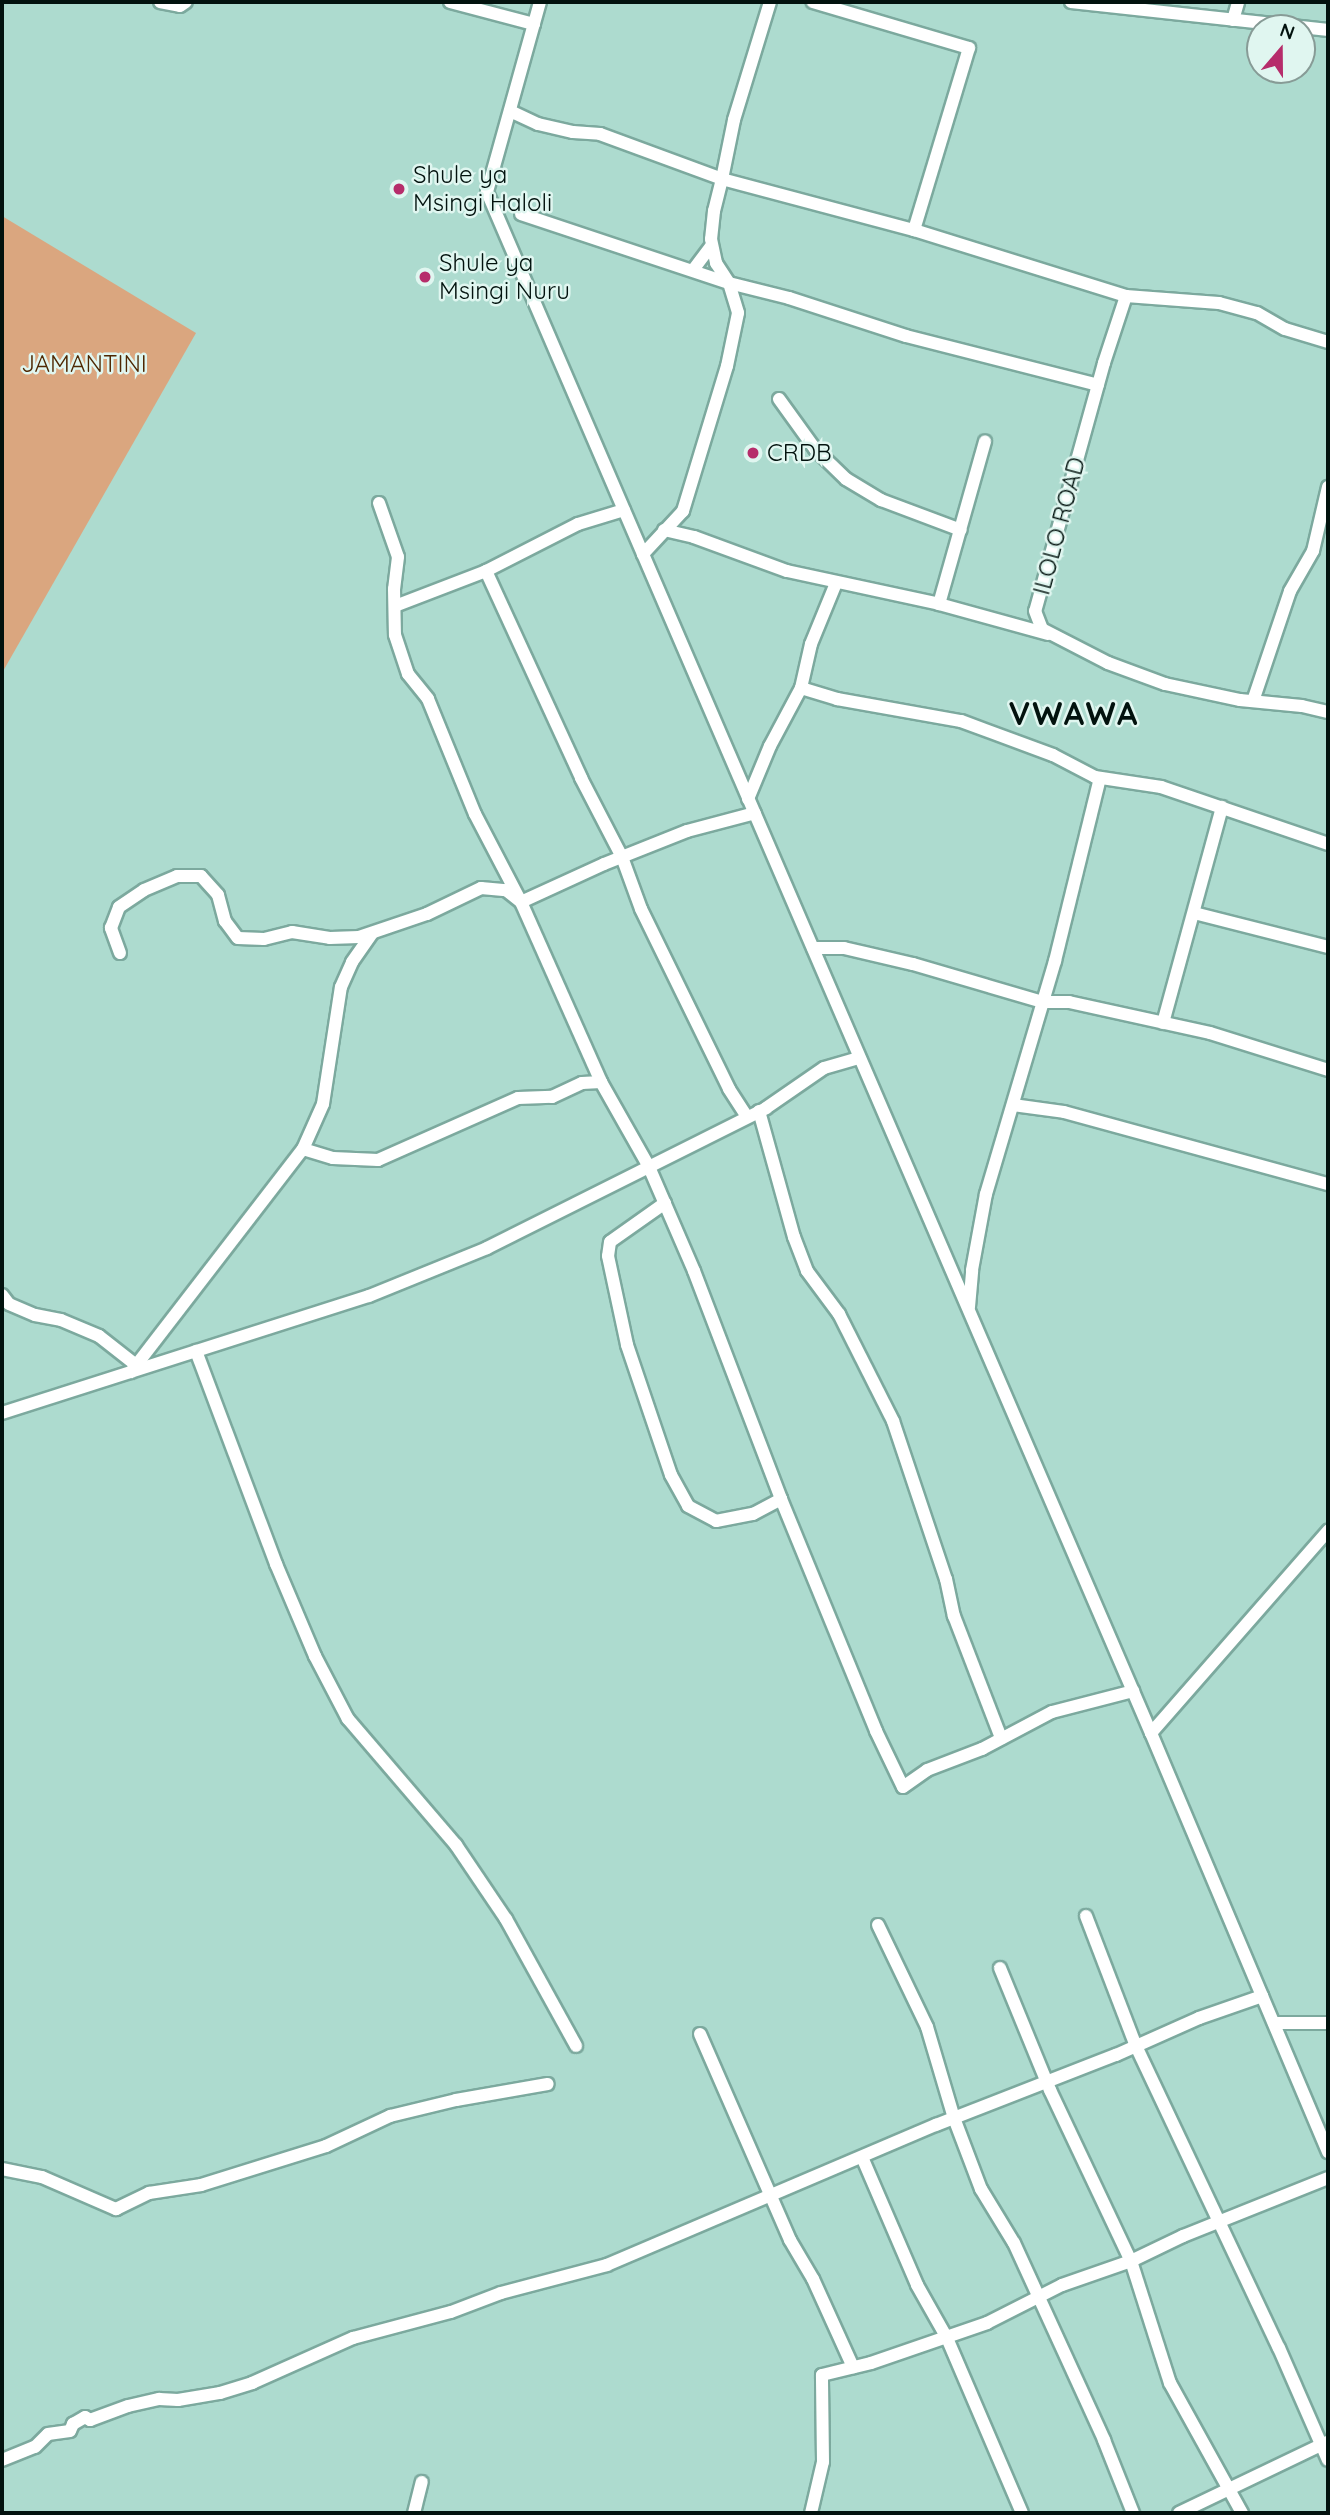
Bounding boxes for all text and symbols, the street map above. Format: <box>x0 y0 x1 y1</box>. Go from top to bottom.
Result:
north arrow <box>1246 14 1316 84</box>
text: N <box>1277 17 1298 45</box>
place label: Shule ya Msingi Haloli <box>413 161 552 217</box>
marker: Shule ya Msingi Haloli <box>391 181 407 197</box>
place label: Shule ya Msingi Nuru <box>439 249 570 305</box>
marker: Shule ya Msingi Nuru <box>417 269 433 285</box>
park label: JAMANTINI <box>21 350 147 378</box>
place label: CRDB <box>767 439 832 467</box>
marker: CRDB <box>745 445 761 461</box>
street label: ILOLO ROAD <box>1027 454 1091 598</box>
district label: VWAWA <box>1009 694 1139 732</box>

